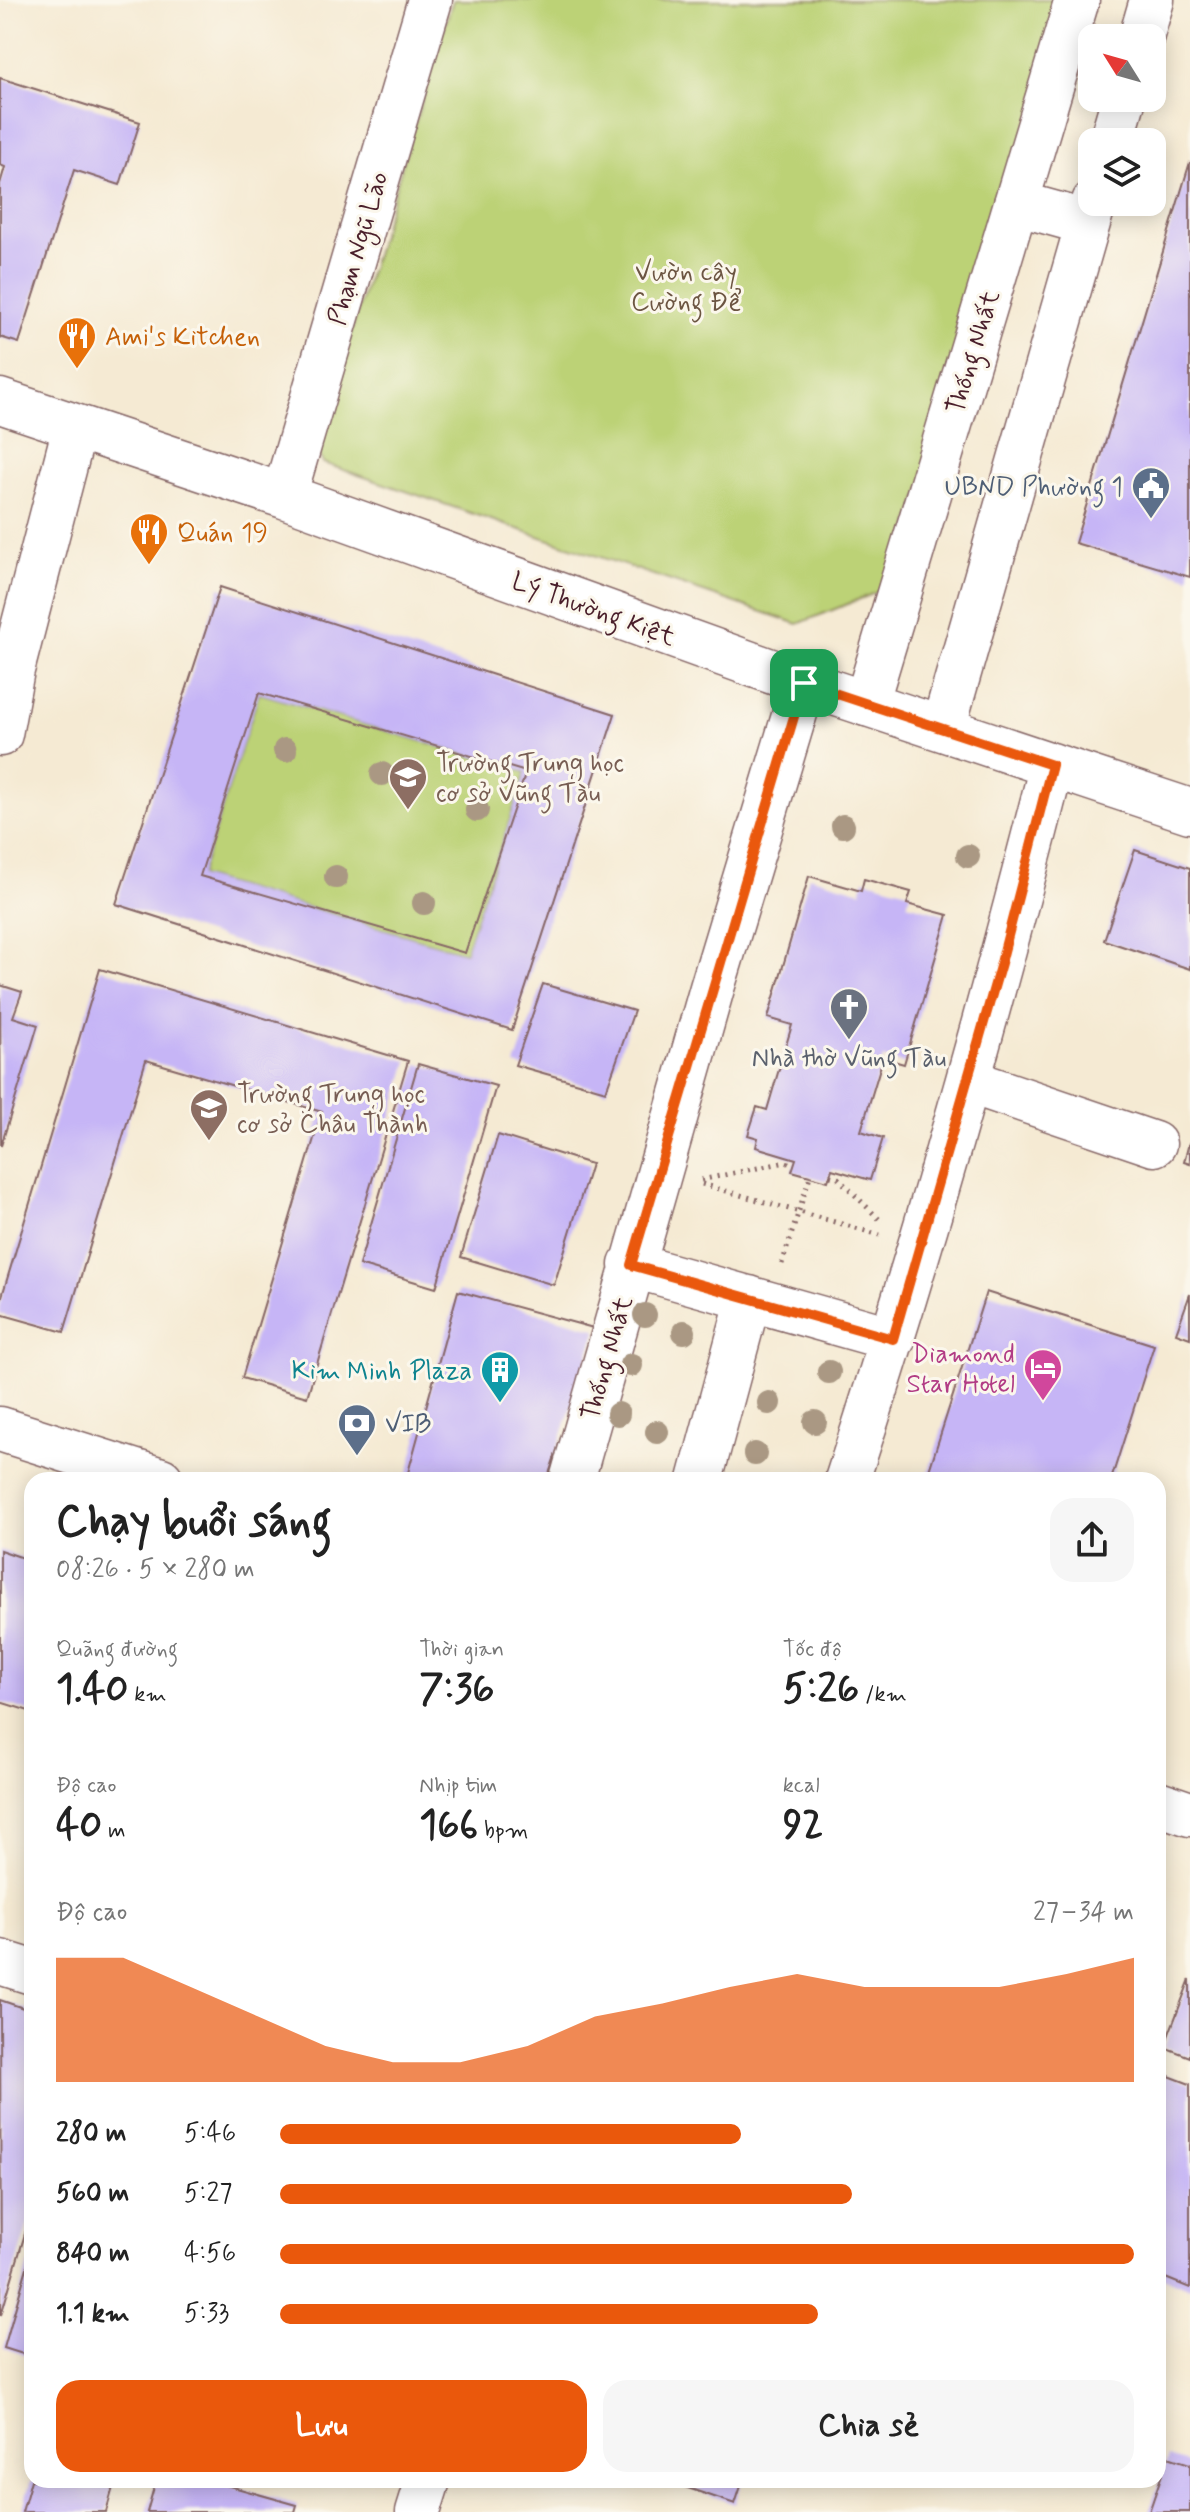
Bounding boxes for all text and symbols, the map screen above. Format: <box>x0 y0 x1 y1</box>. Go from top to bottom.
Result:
north arrow <box>1078 24 1166 112</box>
map controls <box>1078 24 1166 216</box>
button: layers <box>1078 128 1166 216</box>
street label: Phạm Ngũ Lão <box>321 168 399 330</box>
park label: Vườn cây Cường Để <box>631 256 741 323</box>
street label: Thống Nhất <box>939 287 1012 419</box>
restaurant icon: Ami's Kitchen <box>56 315 98 370</box>
place label: Ami's Kitchen <box>105 321 260 355</box>
public building icon: UBND Phường 1 <box>1130 465 1172 520</box>
place label: UBND Phường 1 <box>945 471 1123 508</box>
restaurant icon: Quán 19 <box>128 511 170 566</box>
place label: Quán 19 <box>177 517 268 551</box>
street label: Lý Thường Kiệt <box>506 565 680 658</box>
pin <box>770 649 838 717</box>
icon: arrive <box>782 661 826 705</box>
place label: Trường Trung học cơ sở Vũng Tàu <box>436 747 624 814</box>
school or university icon: Trường Trung học cơ sở Vũng Tàu <box>387 756 429 811</box>
church icon: Nhà thờ Vũng Tàu <box>828 986 870 1041</box>
place label: Nhà thờ Vũng Tàu <box>752 1042 946 1079</box>
place label: Trường Trung học cơ sở Châu Thành <box>237 1078 428 1142</box>
school or university icon: Trường Trung học cơ sở Châu Thành <box>188 1087 230 1142</box>
street label: Thống Nhất <box>574 1293 645 1425</box>
place label: Diamond Star Hotel <box>906 1338 1015 1402</box>
hotel icon: Diamond Star Hotel <box>1022 1347 1064 1402</box>
building icon: Kim Minh Plaza <box>479 1349 521 1404</box>
place label: Kim Minh Plaza <box>291 1355 472 1389</box>
bank icon: VIB <box>336 1402 378 1457</box>
place label: VIB <box>385 1408 431 1442</box>
text: Chạy buổi sáng <box>56 1494 332 1552</box>
button: share <box>1050 1498 1134 1582</box>
text: 08:26 · 5 × 280 m <box>56 1553 255 1587</box>
text: Quãng đường <box>56 1636 178 1664</box>
text: Thời gian <box>419 1636 504 1664</box>
text: Tốc độ <box>783 1636 842 1664</box>
text: 1.40 <box>56 1664 128 1716</box>
text: 7:36 <box>419 1664 495 1716</box>
text: 5:26 <box>783 1664 859 1716</box>
text: km <box>128 1681 166 1709</box>
text: /km <box>859 1681 907 1709</box>
text: Độ cao <box>56 1772 116 1800</box>
text: Nhịp tim <box>419 1772 497 1800</box>
text: kcal <box>783 1772 820 1800</box>
text: 40 <box>56 1800 102 1852</box>
text: 166 <box>419 1800 478 1852</box>
text: 92 <box>783 1800 823 1852</box>
text: m <box>102 1817 126 1845</box>
text: bpm <box>478 1817 528 1845</box>
text: Độ cao <box>56 1896 127 1930</box>
text: 27–34 m <box>1033 1896 1134 1930</box>
text: 280 m <box>56 2117 126 2151</box>
text: 5:46 <box>184 2117 236 2151</box>
text: 560 m <box>56 2177 129 2211</box>
text: 5:27 <box>184 2177 232 2211</box>
text: 840 m <box>56 2237 130 2271</box>
text: 4:56 <box>184 2237 236 2271</box>
text: 1.1 km <box>56 2297 130 2331</box>
text: 5:33 <box>184 2297 229 2331</box>
button: Lưu <box>56 2380 587 2472</box>
button: Chia sẻ <box>603 2380 1134 2472</box>

